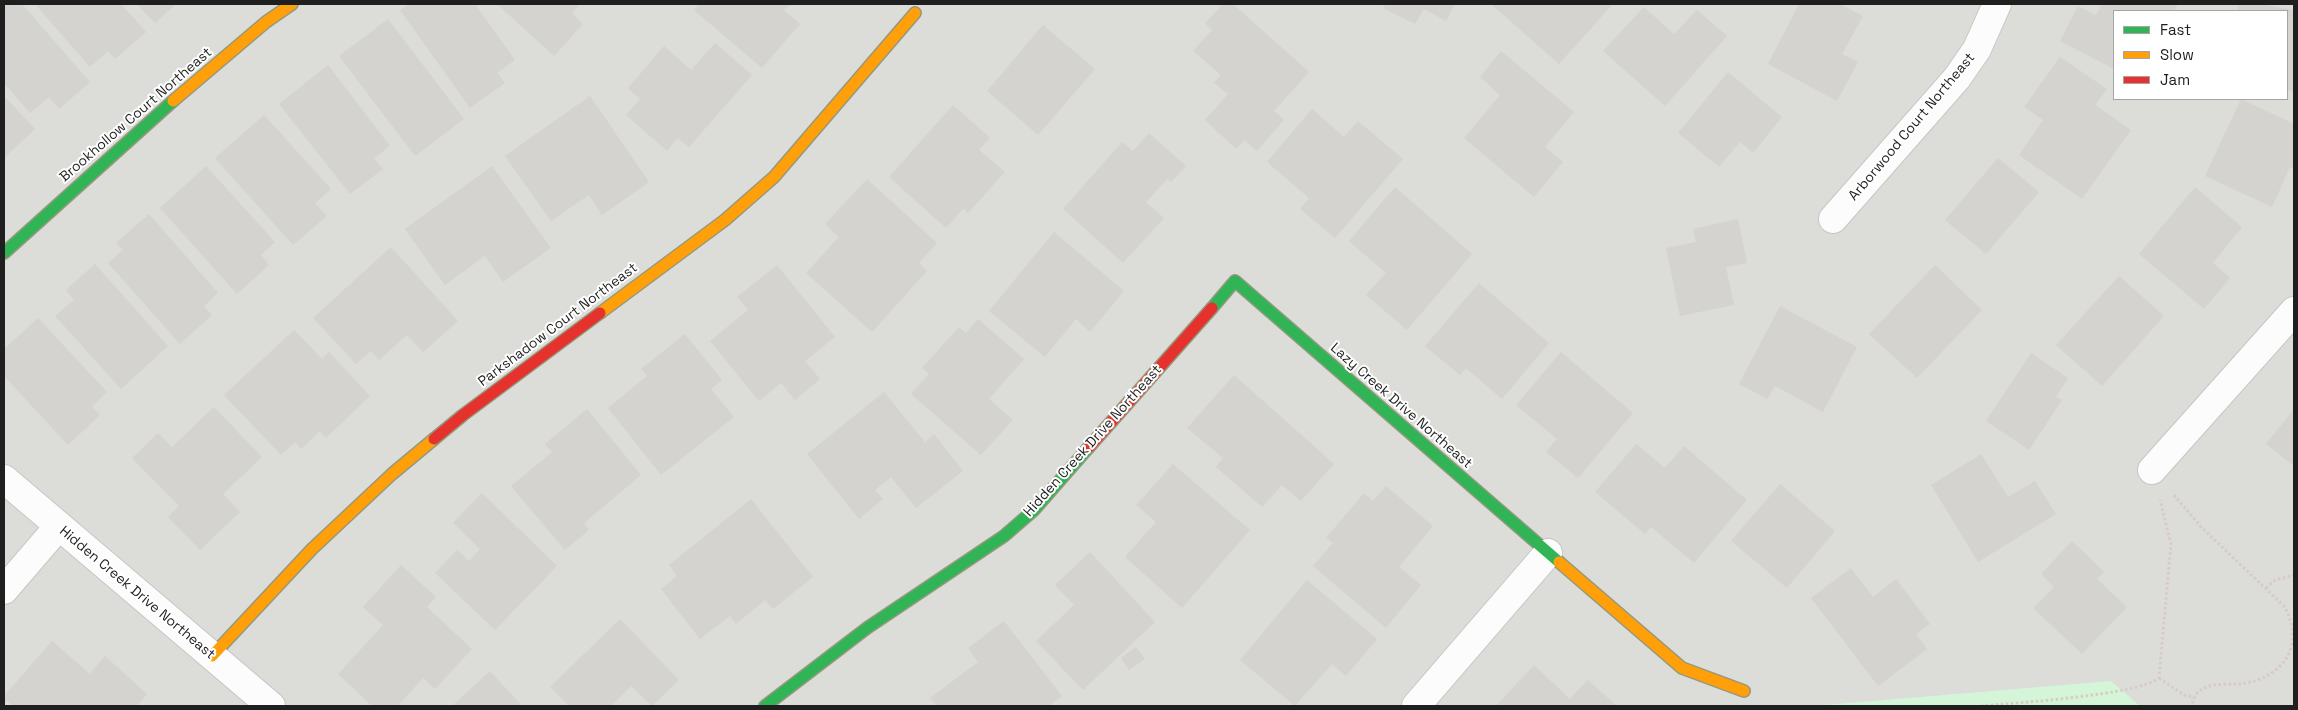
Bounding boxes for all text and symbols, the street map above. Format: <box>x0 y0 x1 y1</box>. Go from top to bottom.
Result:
legend <box>2113 10 2288 100</box>
text: Fast <box>2160 20 2191 39</box>
street label: Brookhollow Court Northeast <box>56 44 216 186</box>
text: Slow <box>2160 45 2194 64</box>
street label: Arborwood Court Northeast <box>1845 50 1979 204</box>
text: Jam <box>2160 70 2190 89</box>
street label: Parkshadow Court Northeast <box>475 260 641 390</box>
street label: Lazy Creek Drive Northeast <box>1327 340 1475 472</box>
street label: Hidden Creek Drive Northeast <box>1020 362 1166 520</box>
street label: Hidden Creek Drive Northeast <box>56 523 218 663</box>

